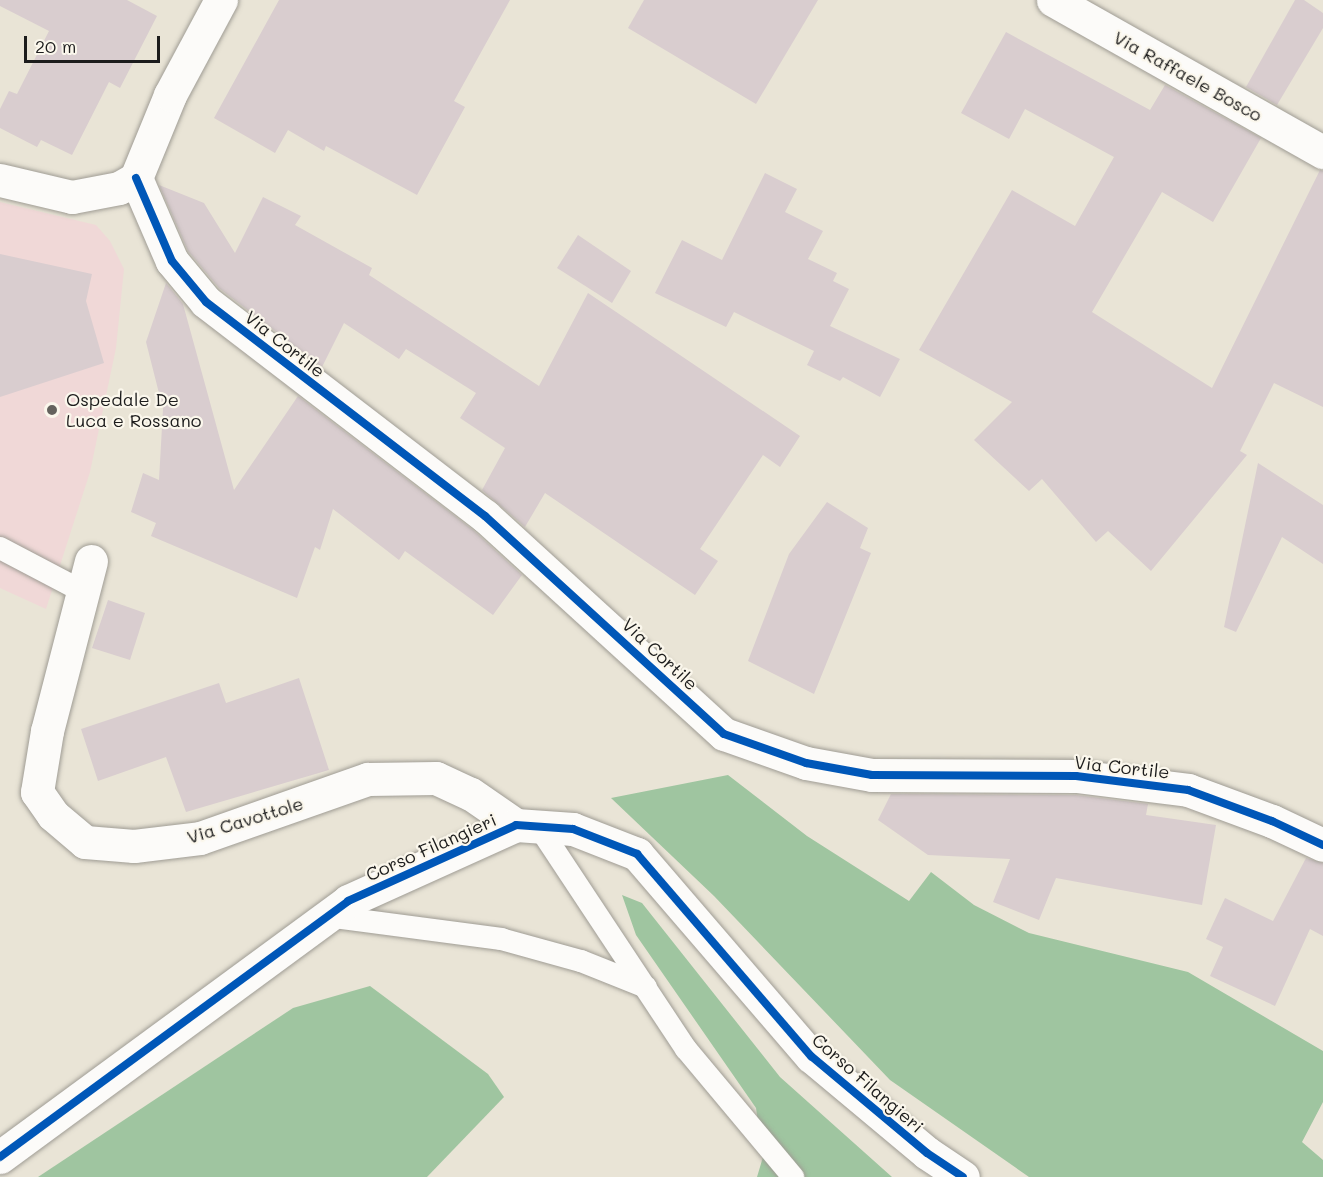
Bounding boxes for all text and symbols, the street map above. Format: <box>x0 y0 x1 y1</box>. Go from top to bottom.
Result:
scale bar <box>27 24 164 62</box>
street label: Via Raffaele Bosco <box>1110 26 1266 126</box>
text: 20 m <box>35 34 76 58</box>
street label: Via Cortile <box>241 306 329 382</box>
place label: Ospedale De Luca e Rossano <box>66 389 201 432</box>
marker: Ospedale De Luca e Rossano <box>43 401 61 419</box>
street label: Via Cortile <box>618 613 702 695</box>
street label: Via Cortile <box>1073 751 1171 783</box>
street label: Via Cavottole <box>184 792 306 848</box>
street label: Corso Filangieri <box>362 809 500 885</box>
street label: Corso Filangieri <box>808 1029 928 1137</box>

